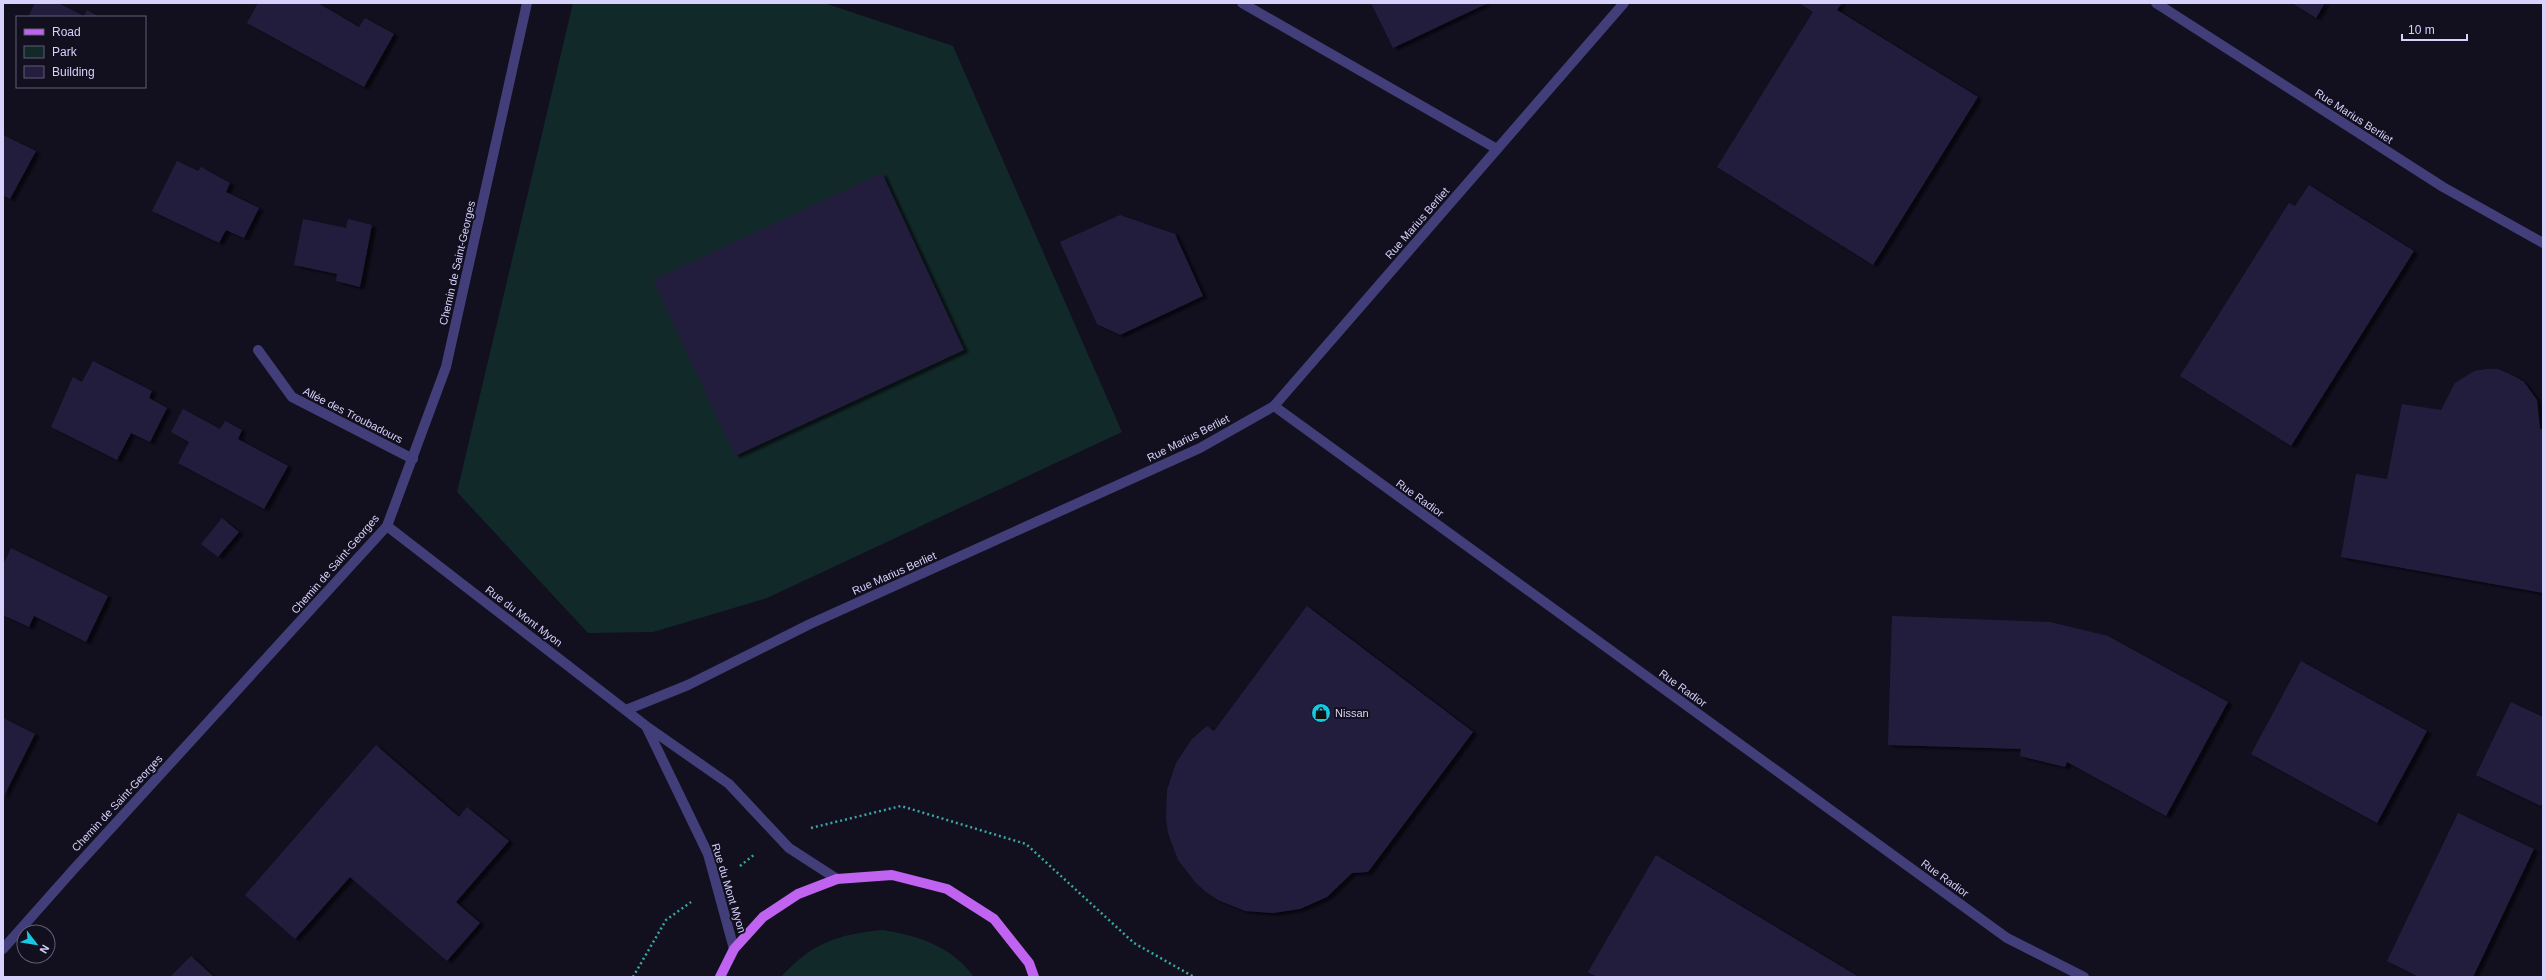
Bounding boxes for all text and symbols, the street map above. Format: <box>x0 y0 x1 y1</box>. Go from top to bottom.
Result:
legend <box>16 16 146 88</box>
scale bar <box>2402 16 2467 42</box>
text: 10 m <box>2408 23 2435 37</box>
text: Road <box>52 25 81 39</box>
text: Park <box>52 45 78 59</box>
text: Building <box>52 65 95 79</box>
street label: Rue Marius Berliet <box>2313 86 2395 146</box>
street label: Rue Marius Berliet <box>1383 185 1451 261</box>
street label: Chemin de Saint-Georges <box>437 199 477 326</box>
street label: Allée des Troubadours <box>301 385 405 446</box>
street label: Rue Marius Berliet <box>1145 412 1231 464</box>
street label: Rue Radior <box>1394 477 1446 519</box>
street label: Chemin de Saint-Georges <box>289 512 382 616</box>
street label: Rue Marius Berliet <box>850 549 938 597</box>
street label: Rue du Mont Myon <box>483 583 565 649</box>
street label: Rue Radior <box>1657 667 1709 709</box>
shop icon: Nissan <box>1310 702 1332 724</box>
place label: Nissan <box>1335 707 1369 719</box>
street label: Chemin de Saint-Georges <box>69 752 165 854</box>
street label: Rue du Mont Myon <box>710 842 748 934</box>
street label: Rue Radior <box>1919 857 1971 899</box>
north arrow <box>16 924 56 964</box>
text: N <box>37 943 52 956</box>

